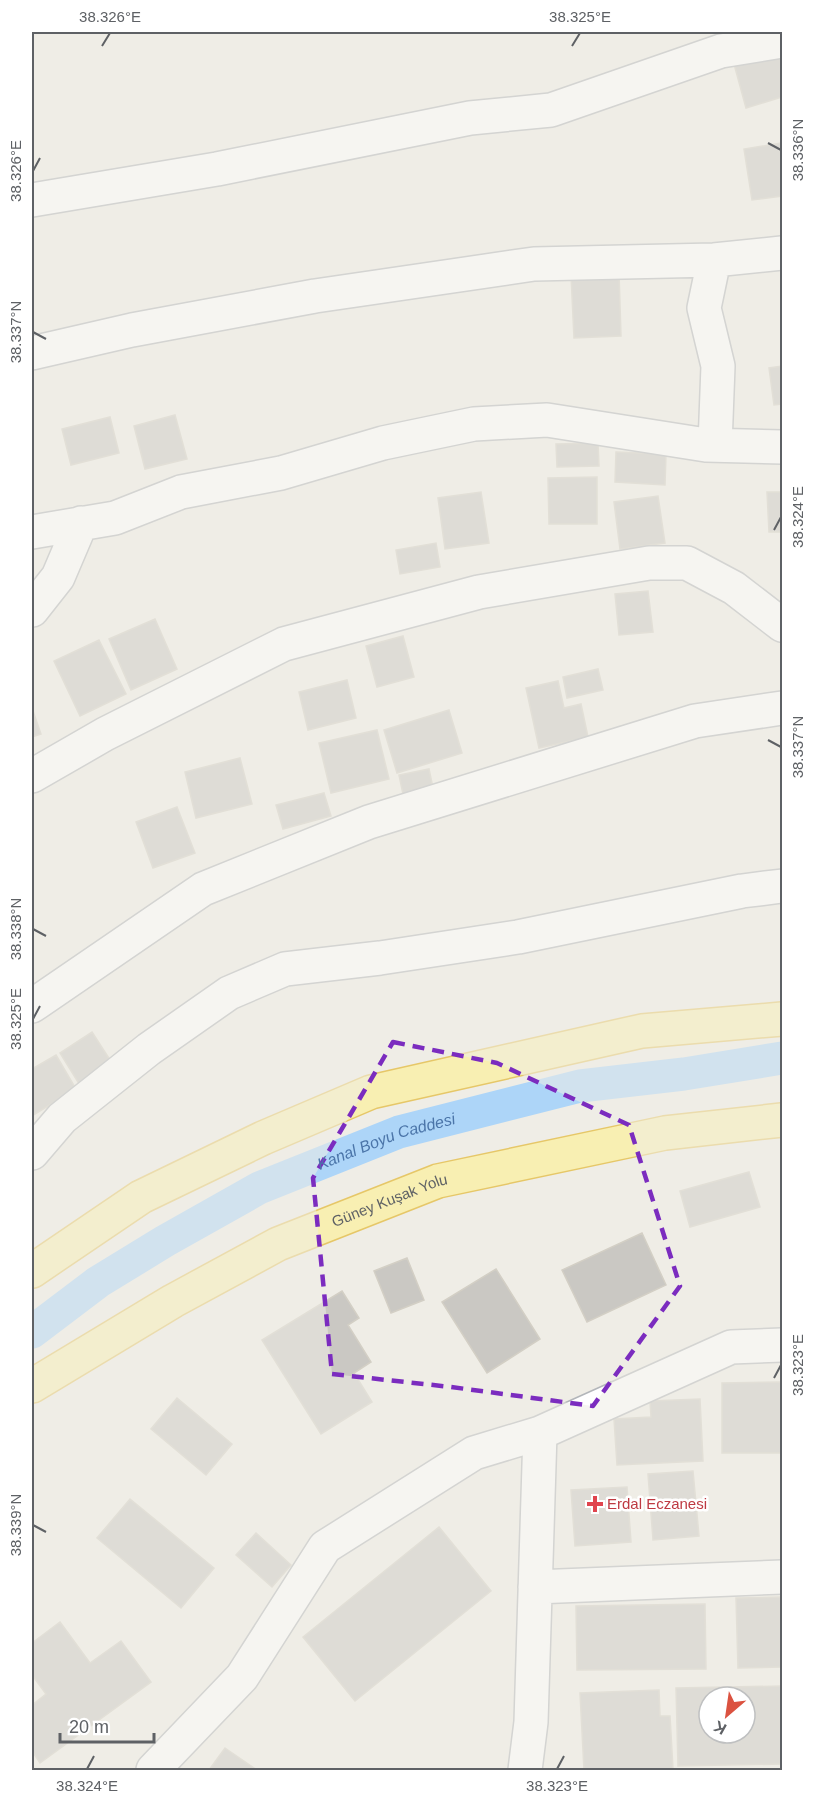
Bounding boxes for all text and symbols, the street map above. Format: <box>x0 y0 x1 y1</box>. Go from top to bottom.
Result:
text: 38.326°E <box>79 8 141 25</box>
text: 38.325°E <box>549 8 611 25</box>
text: 38.336°N <box>789 119 806 181</box>
text: 38.326°E <box>7 140 24 202</box>
text: 38.337°N <box>7 301 24 363</box>
text: 38.324°E <box>789 486 806 548</box>
text: 38.337°N <box>789 716 806 778</box>
text: 38.338°N <box>7 898 24 960</box>
text: 38.325°E <box>7 988 24 1050</box>
water label: Kanal Boyu Caddesi <box>315 1110 457 1173</box>
street label: Güney Kuşak Yolu <box>329 1170 449 1230</box>
text: 38.323°E <box>789 1334 806 1396</box>
text: 38.339°N <box>7 1494 24 1556</box>
place label: Erdal Eczanesi <box>607 1495 707 1512</box>
marker: Erdal Eczanesi <box>588 1497 602 1511</box>
north arrow <box>697 1685 757 1745</box>
scale bar <box>60 1706 154 1744</box>
text: 20 m <box>69 1717 109 1737</box>
text: K <box>710 1717 729 1738</box>
text: 38.324°E <box>56 1777 118 1794</box>
text: 38.323°E <box>526 1777 588 1794</box>

